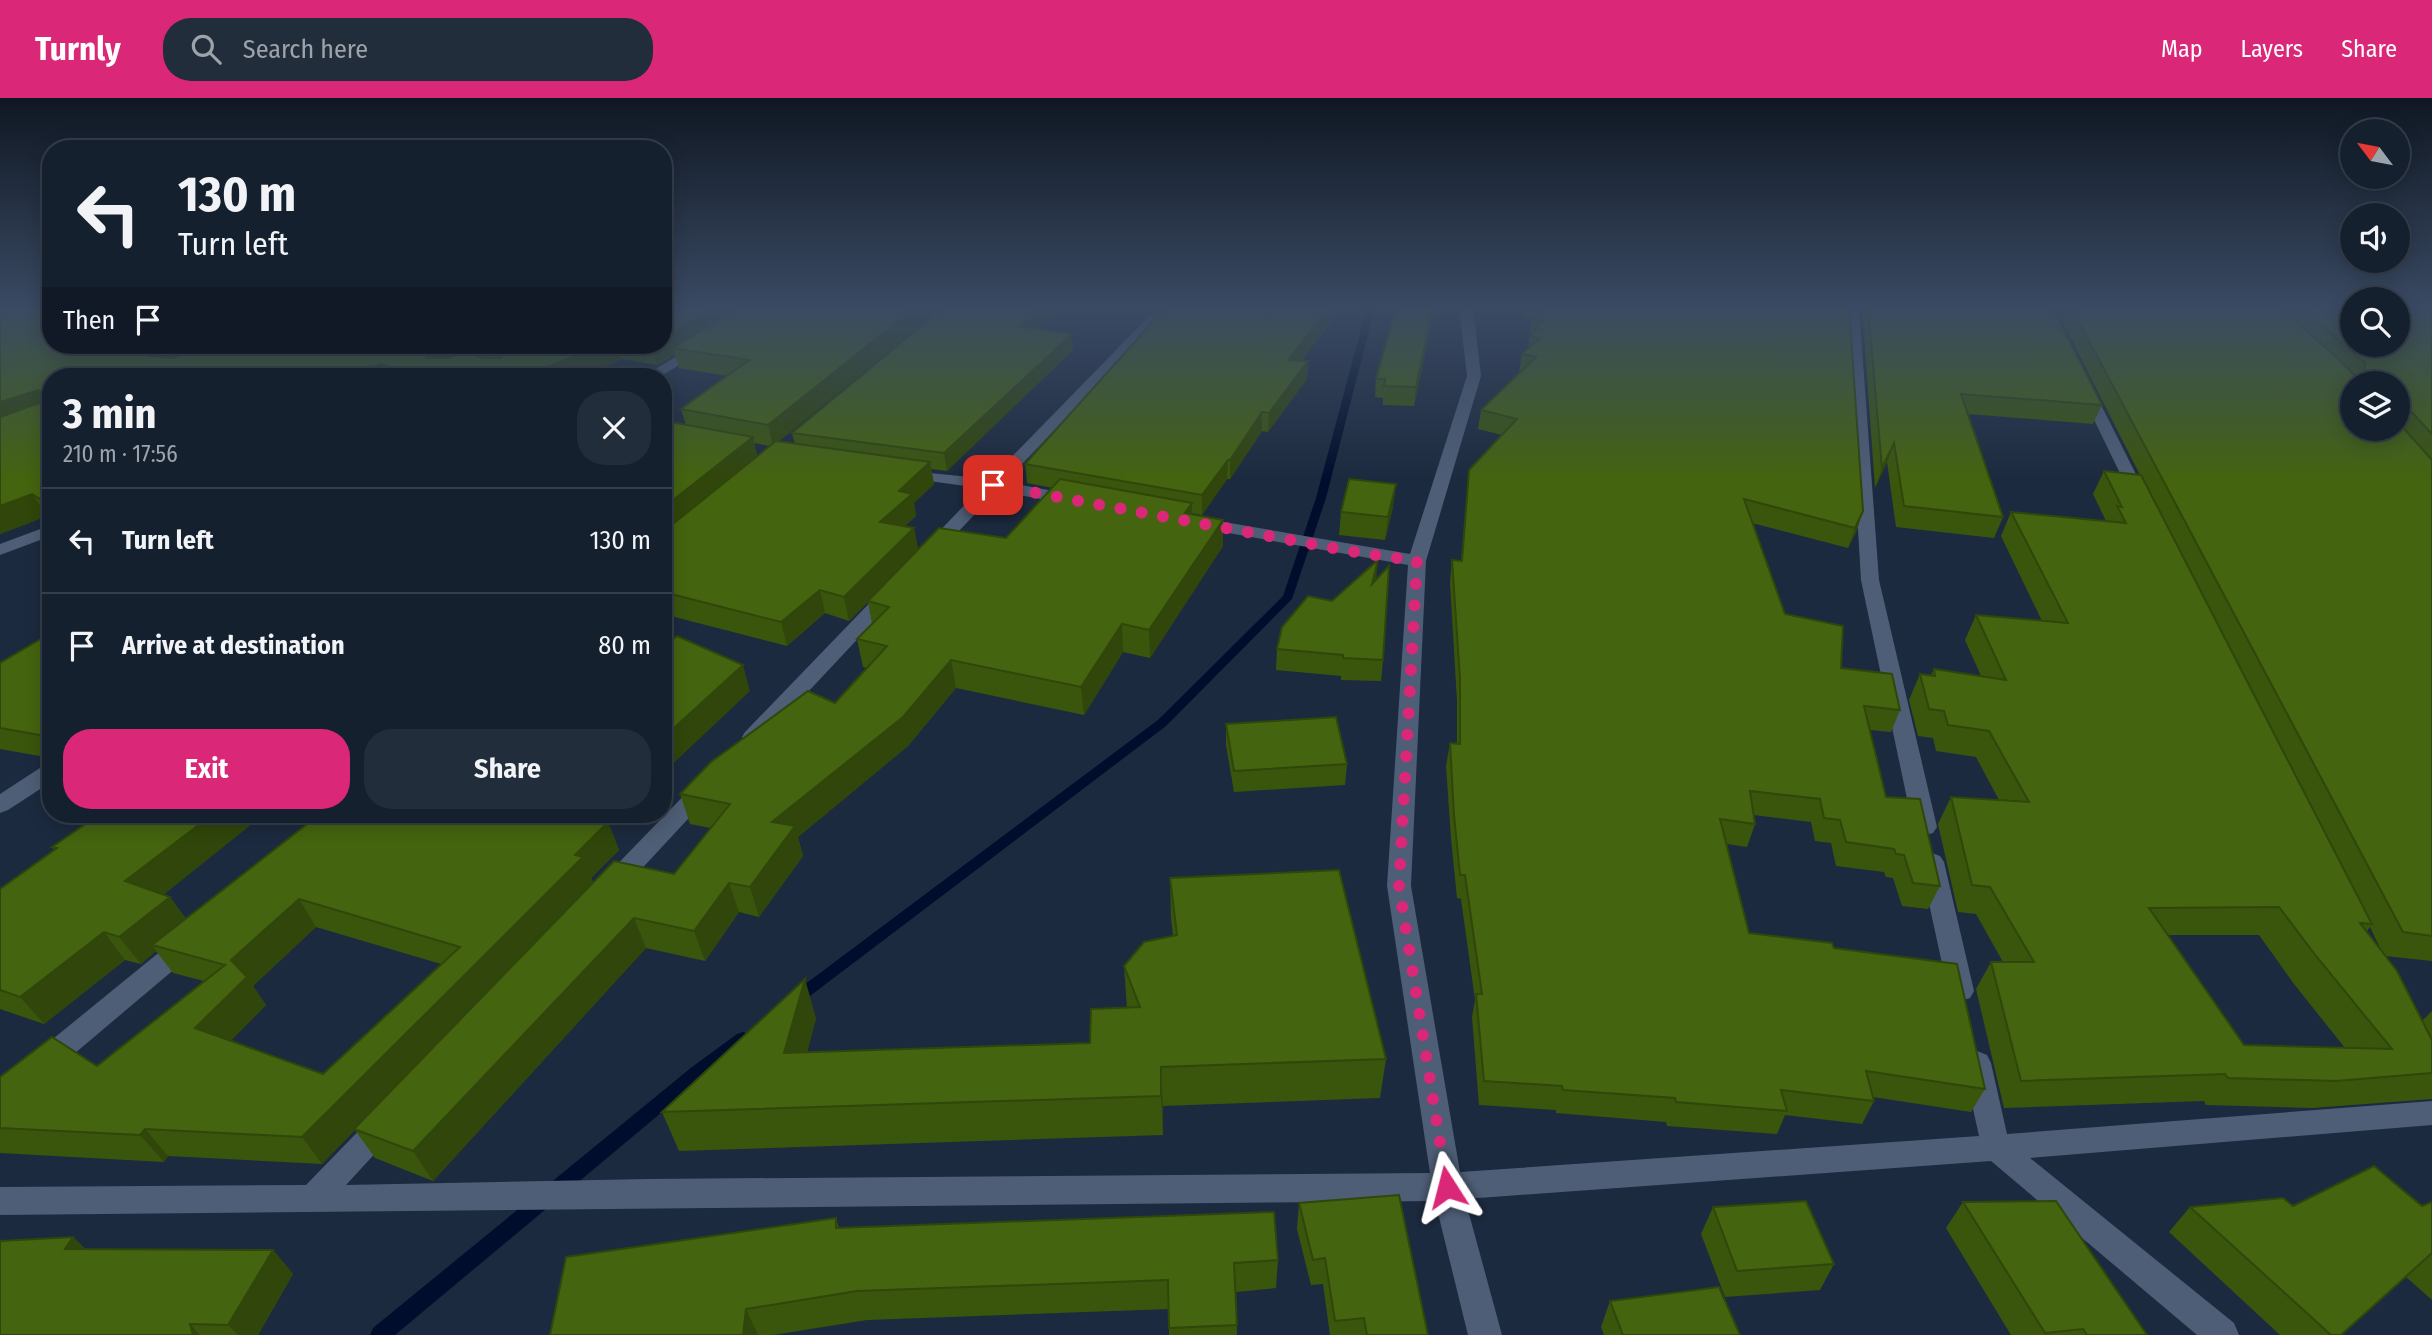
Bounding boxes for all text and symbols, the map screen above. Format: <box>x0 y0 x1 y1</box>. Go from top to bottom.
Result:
search box <box>163 18 653 81</box>
text: Turnly <box>35 29 121 69</box>
icon: search <box>187 30 225 68</box>
text: Search here <box>243 34 368 65</box>
text: Map <box>2161 35 2203 63</box>
text: Layers <box>2241 35 2303 63</box>
text: Share <box>2341 35 2397 63</box>
north arrow <box>2340 119 2410 189</box>
map controls <box>2340 119 2410 441</box>
text: 130 m <box>178 165 296 224</box>
icon: left <box>63 168 154 259</box>
button: sound <box>2340 203 2410 273</box>
text: Turn left <box>178 225 288 263</box>
button: search <box>2340 287 2410 357</box>
icon: arrive <box>129 301 167 339</box>
text: Then <box>63 305 115 336</box>
button: layers <box>2340 371 2410 441</box>
text: 3 min <box>63 389 157 439</box>
button: close <box>577 391 651 465</box>
text: 210 m · 17:56 <box>63 440 178 468</box>
pin <box>963 455 1023 515</box>
icon: arrive <box>974 466 1012 504</box>
icon: left <box>63 522 101 560</box>
text: Turn left <box>122 525 214 556</box>
text: 130 m <box>589 525 651 556</box>
icon: arrive <box>63 627 101 665</box>
text: Arrive at destination <box>122 630 345 661</box>
text: 80 m <box>598 630 651 661</box>
button: Exit <box>63 729 350 809</box>
button: Share <box>364 729 651 809</box>
position arrow <box>1410 1150 1484 1224</box>

